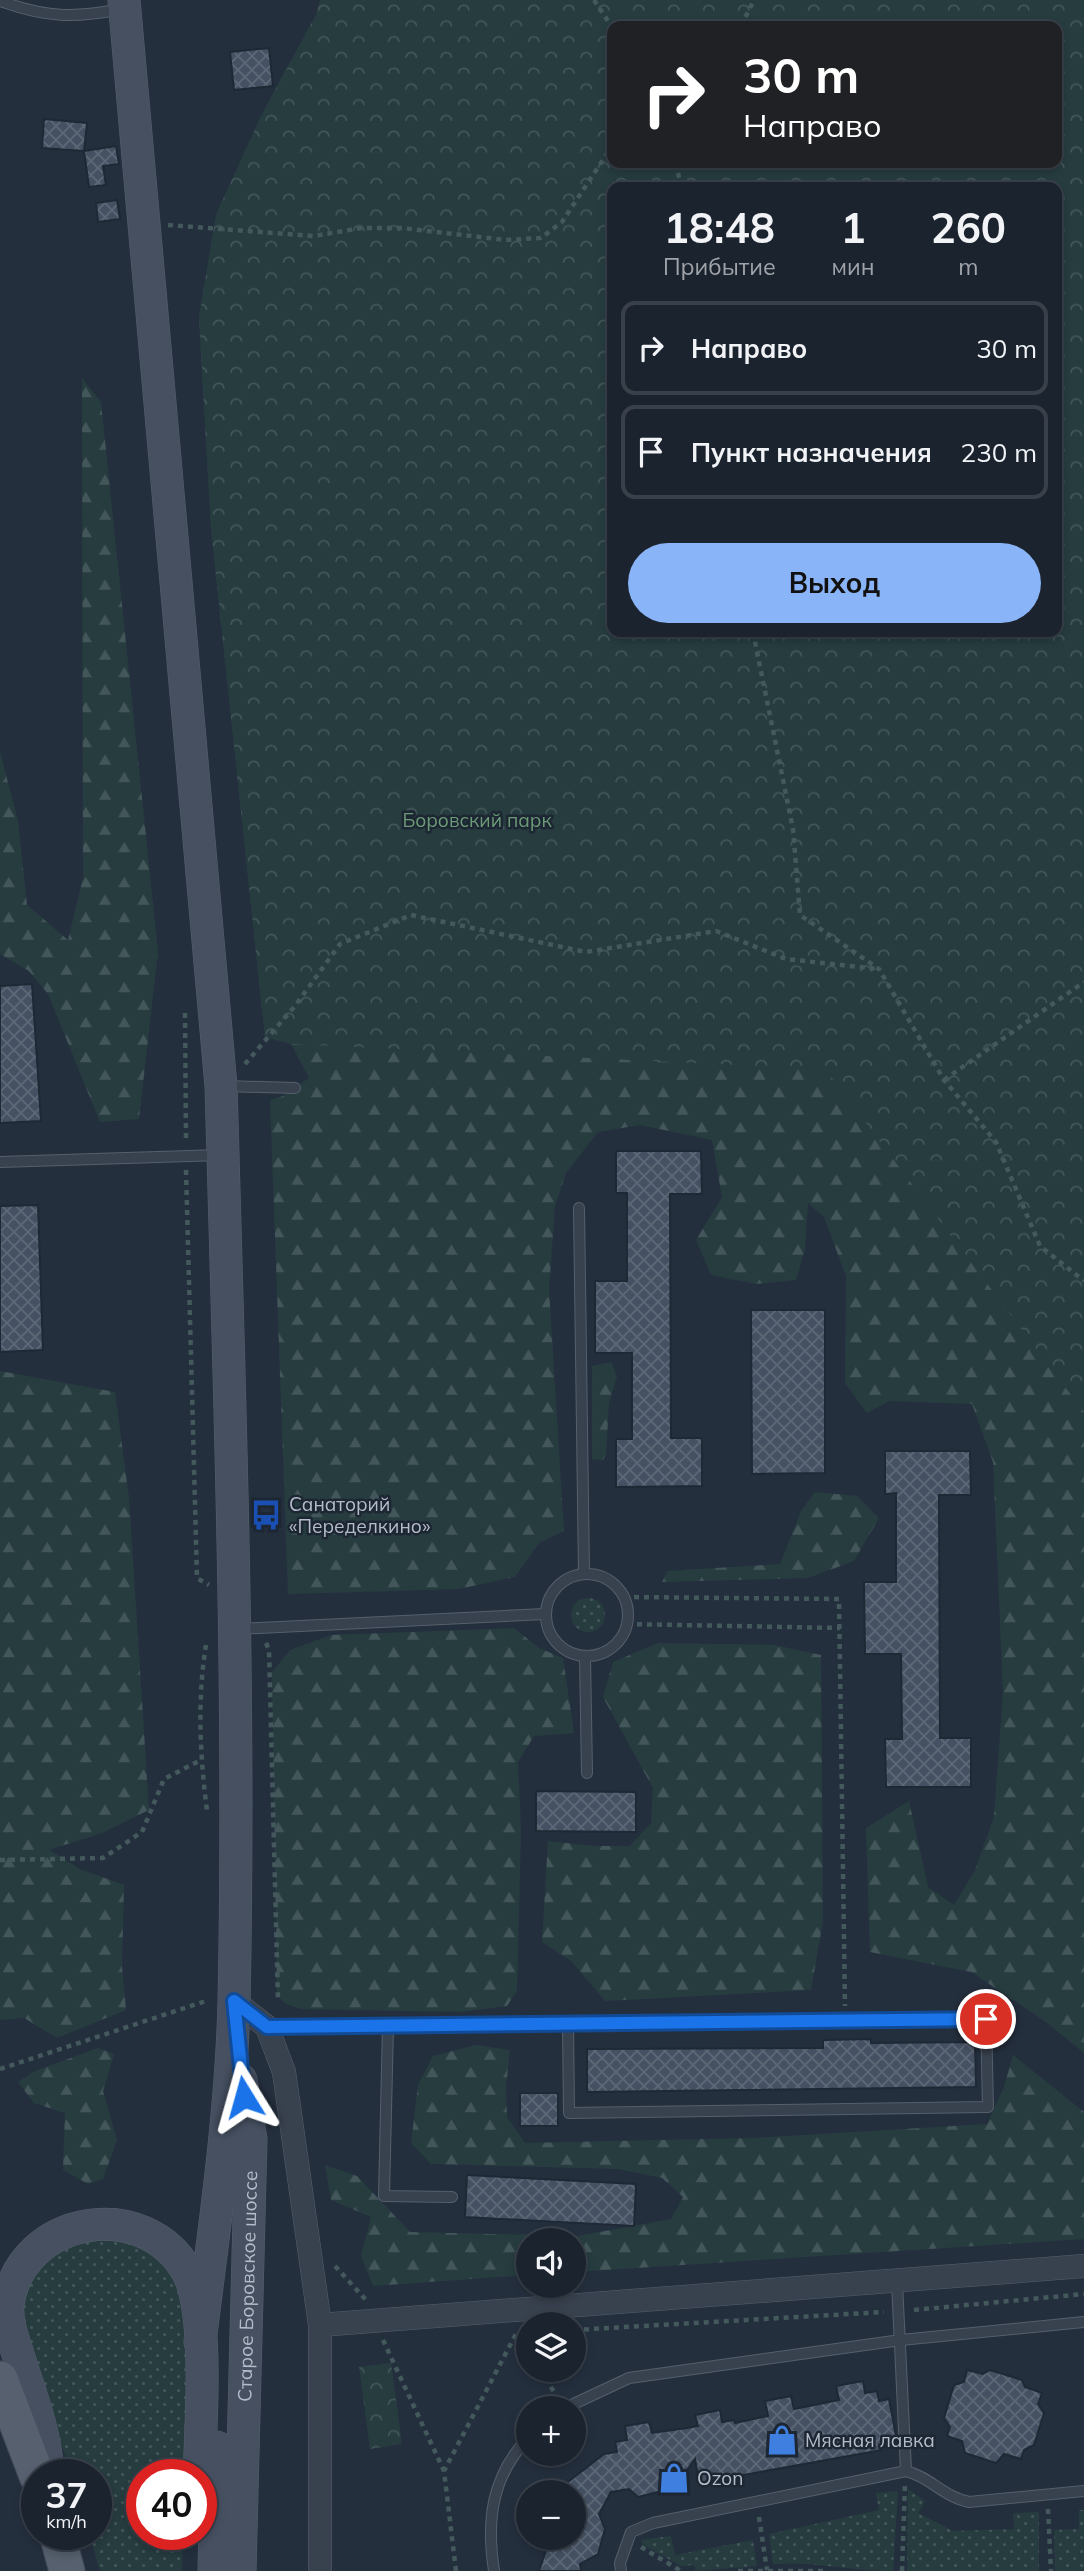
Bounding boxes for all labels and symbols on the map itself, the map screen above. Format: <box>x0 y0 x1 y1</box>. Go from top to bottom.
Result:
park label: Боровский парк <box>402 808 552 832</box>
place label: Санаторий «Переделкино» <box>289 1492 430 1538</box>
bus stop icon: Санаторий «Переделкино» <box>249 1498 283 1532</box>
pin <box>956 1989 1016 2049</box>
position arrow <box>207 2060 281 2134</box>
street label: Старое Боровское шоссе <box>232 2170 262 2402</box>
shop icon: Мясная лавка <box>765 2423 799 2457</box>
place label: Мясная лавка <box>805 2428 935 2452</box>
speed limit sign: 40 <box>126 2459 217 2550</box>
shop icon: Ozon <box>657 2461 691 2495</box>
place label: Ozon <box>697 2466 743 2490</box>

